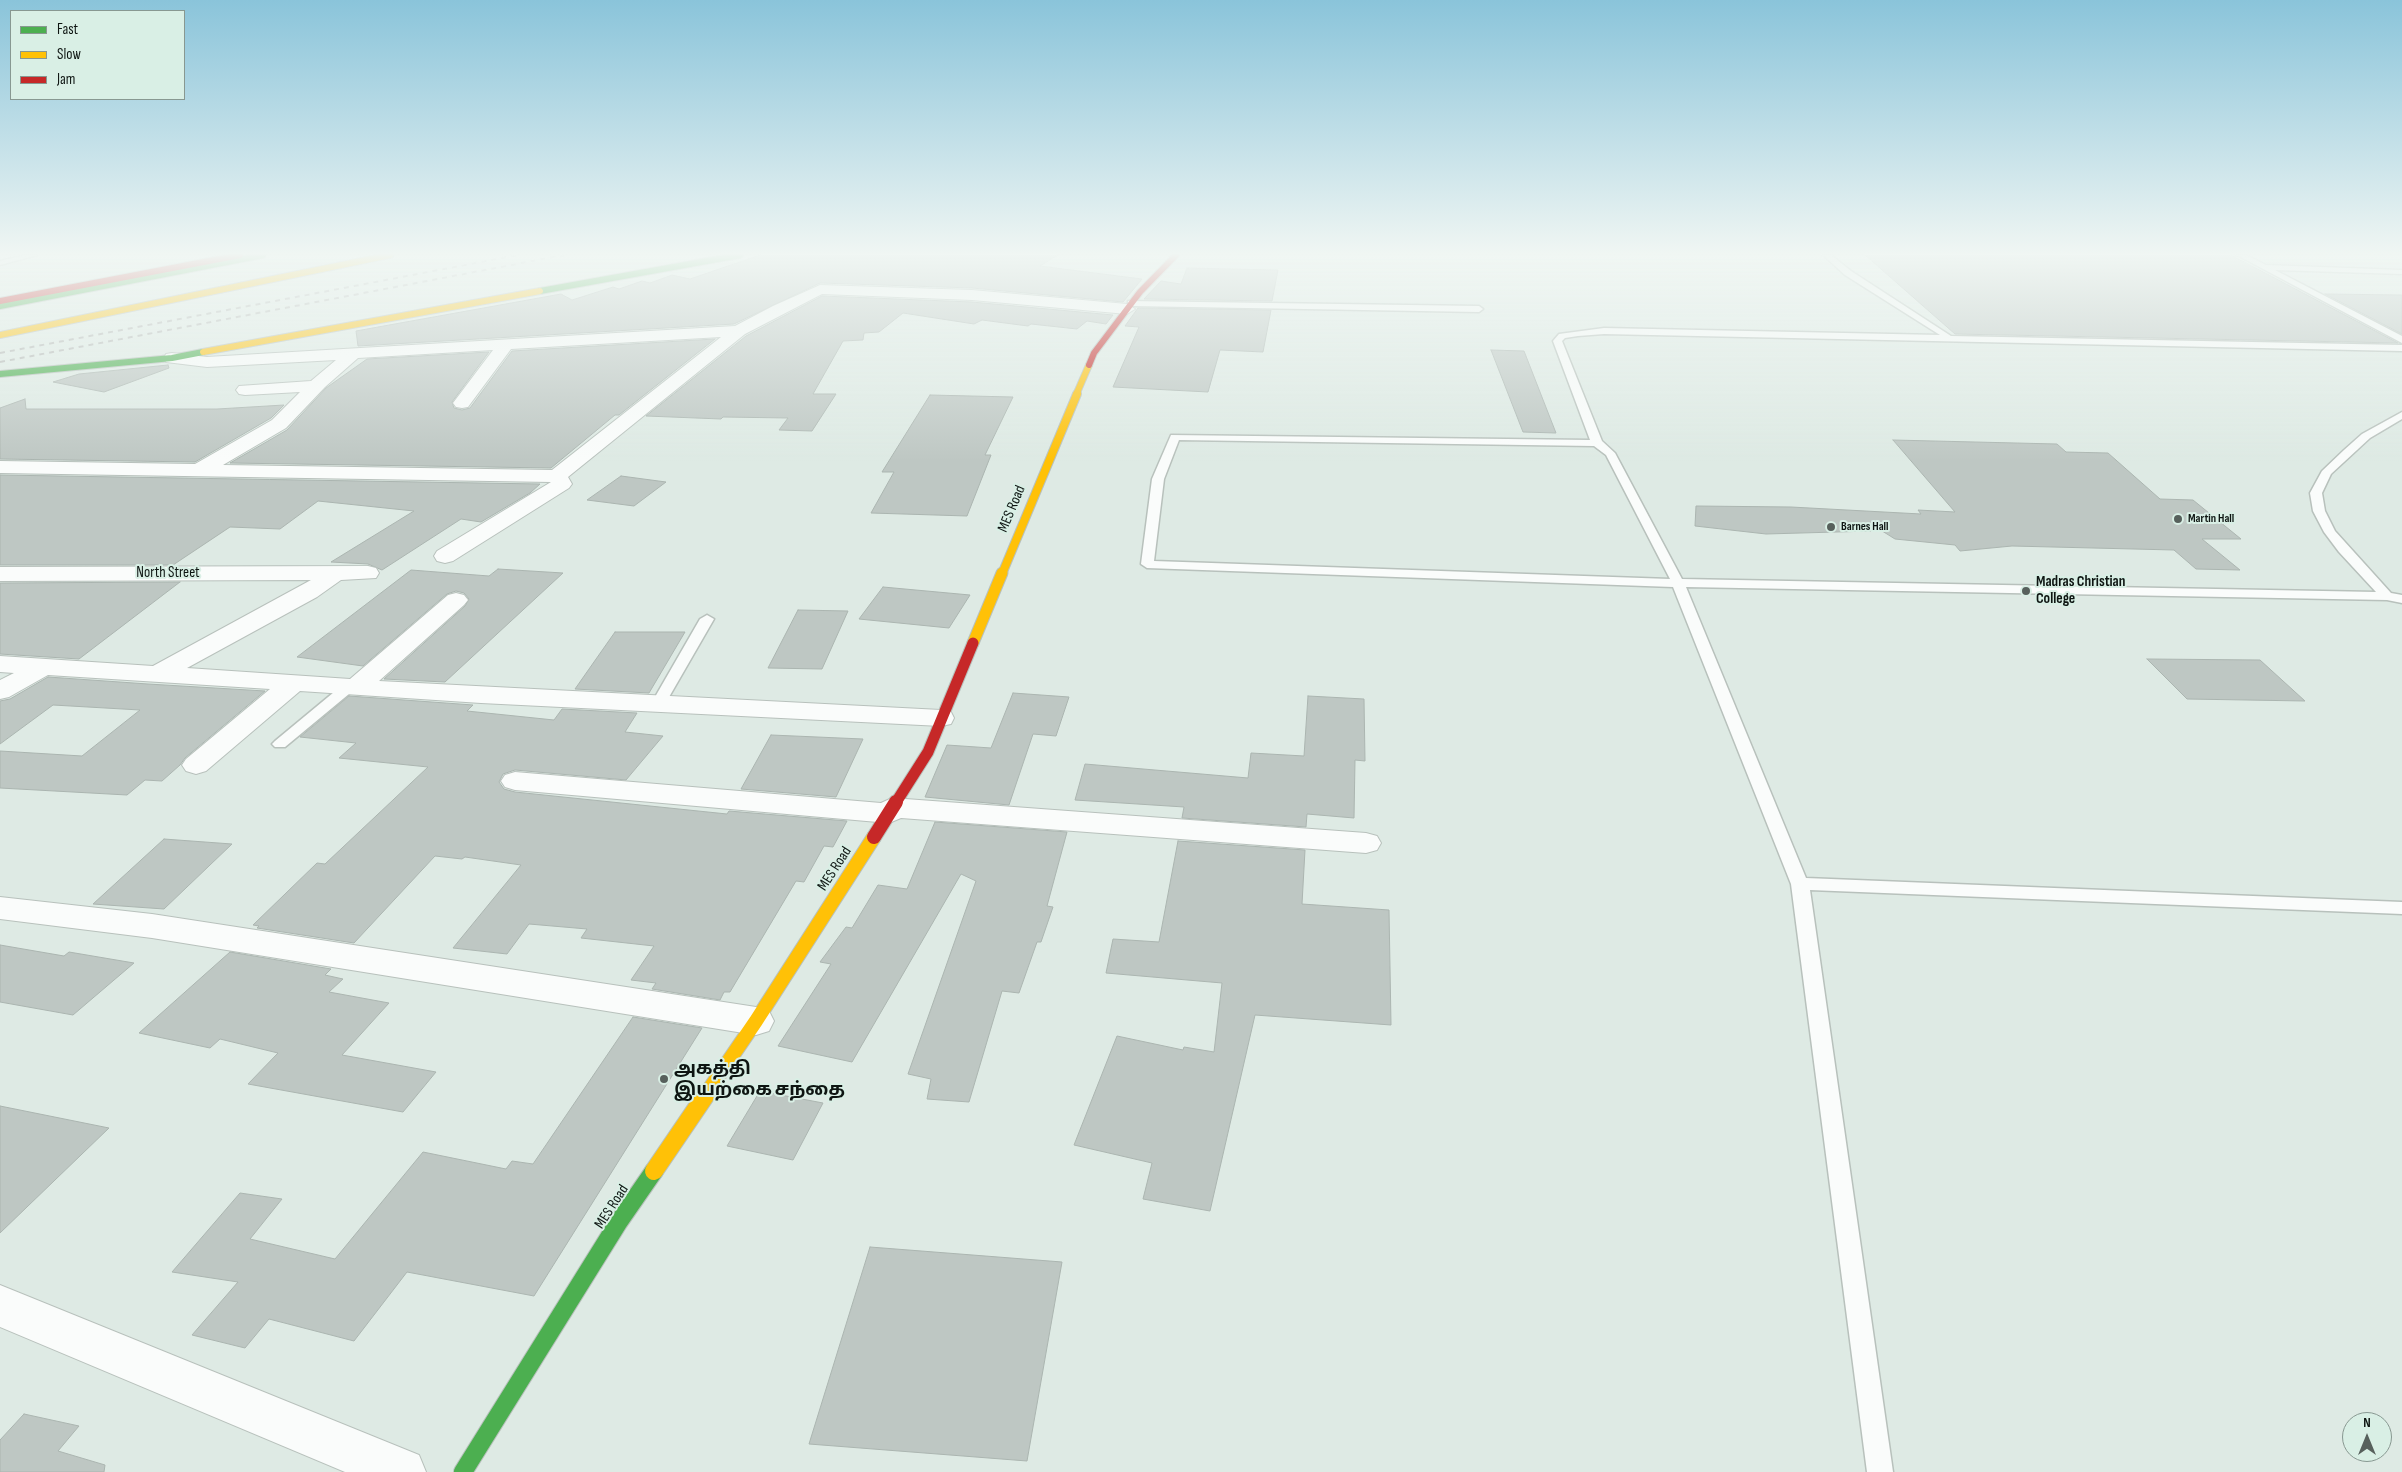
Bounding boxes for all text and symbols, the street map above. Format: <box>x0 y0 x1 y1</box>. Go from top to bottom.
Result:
legend <box>10 10 185 100</box>
text: Fast <box>57 20 78 39</box>
text: Slow <box>57 45 81 64</box>
text: Jam <box>57 70 75 89</box>
street label: MES Road <box>994 483 1030 535</box>
place label: Martin Hall <box>2188 512 2234 526</box>
marker: Martin Hall <box>2172 513 2184 525</box>
place label: Barnes Hall <box>1841 520 1888 534</box>
marker: Barnes Hall <box>1825 521 1837 533</box>
street label: North Street <box>136 564 200 582</box>
place label: Madras Christian College <box>2036 573 2125 608</box>
marker: Madras Christian College <box>2020 585 2032 597</box>
street label: MES Road <box>814 844 856 894</box>
place label: அகத்தி இயற்கை சந்தை <box>674 1058 845 1100</box>
marker: அகத்தி இயற்கை சந்தை <box>658 1073 670 1085</box>
street label: MES Road <box>591 1182 633 1232</box>
north arrow <box>2342 1412 2392 1462</box>
text: N <box>2363 1414 2371 1431</box>

